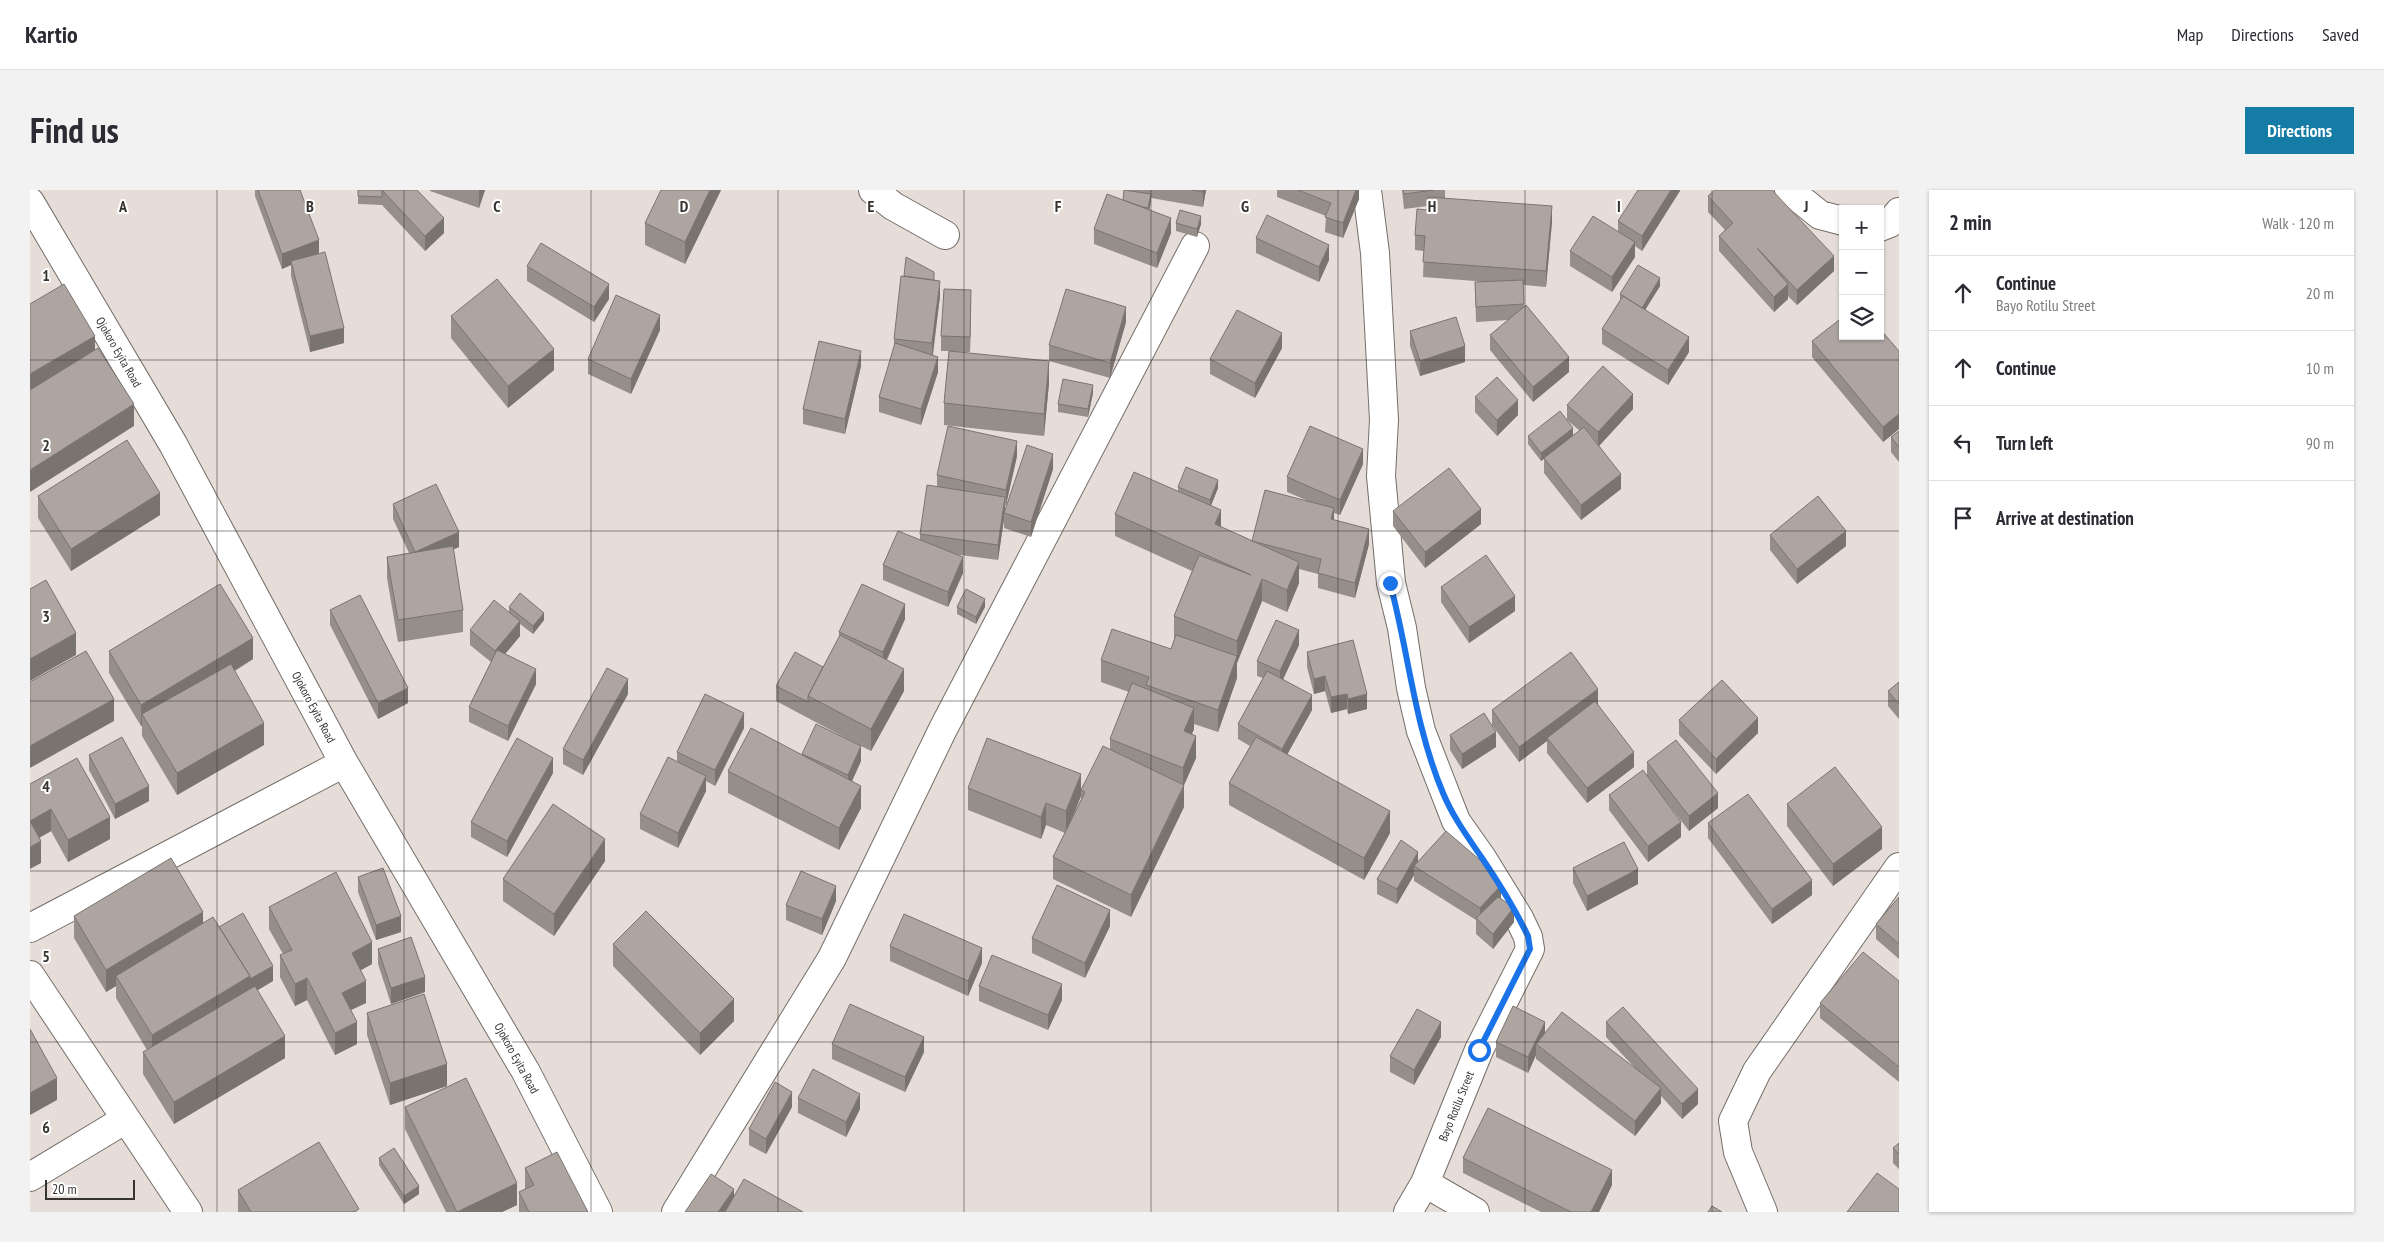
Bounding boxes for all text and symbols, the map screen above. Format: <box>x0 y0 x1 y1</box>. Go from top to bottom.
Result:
text: Kartio <box>25 19 78 50</box>
text: Map <box>2177 23 2203 46</box>
text: Directions <box>2231 23 2294 46</box>
text: Saved <box>2322 23 2359 46</box>
text: Find us <box>30 107 119 153</box>
button: Directions <box>2245 107 2354 154</box>
text: A <box>118 196 128 216</box>
text: B <box>306 196 314 216</box>
text: C <box>493 196 501 216</box>
text: D <box>680 196 689 216</box>
text: E <box>868 196 875 216</box>
text: F <box>1055 196 1062 216</box>
text: G <box>1241 196 1249 216</box>
text: H <box>1428 196 1436 216</box>
text: I <box>1617 196 1621 216</box>
text: J <box>1803 196 1808 216</box>
map controls <box>1839 205 1884 340</box>
button: + <box>1839 205 1884 250</box>
text: 2 min <box>1949 209 1991 236</box>
text: Walk · 120 m <box>2262 213 2334 233</box>
button: − <box>1839 250 1884 295</box>
text: 1 <box>42 265 50 285</box>
text: Continue <box>1996 271 2056 295</box>
icon: ahead <box>1949 279 1977 307</box>
text: 20 m <box>2306 283 2334 303</box>
button: layers <box>1839 295 1884 340</box>
text: Bayo Rotilu Street <box>1996 295 2095 315</box>
street label: Ojokoro Eyita Road <box>93 314 145 390</box>
icon: ahead <box>1949 354 1977 382</box>
text: Continue <box>1996 356 2056 380</box>
text: 10 m <box>2306 358 2334 378</box>
icon: left <box>1949 429 1977 457</box>
text: Turn left <box>1996 431 2053 455</box>
text: 90 m <box>2306 433 2334 453</box>
text: 2 <box>42 435 50 455</box>
icon: arrive <box>1949 504 1977 532</box>
text: Arrive at destination <box>1996 506 2134 530</box>
route end <box>1379 572 1402 595</box>
text: 3 <box>42 606 50 626</box>
street label: Ojokoro Eyita Road <box>289 669 339 745</box>
text: 4 <box>42 776 50 796</box>
text: 5 <box>42 946 50 966</box>
street label: Ojokoro Eyita Road <box>491 1020 543 1096</box>
route start <box>1468 1039 1491 1062</box>
street label: Bayo Rotilu Street <box>1435 1068 1477 1143</box>
text: 6 <box>42 1117 50 1137</box>
scale bar <box>45 1177 135 1200</box>
text: 20 m <box>52 1180 77 1198</box>

